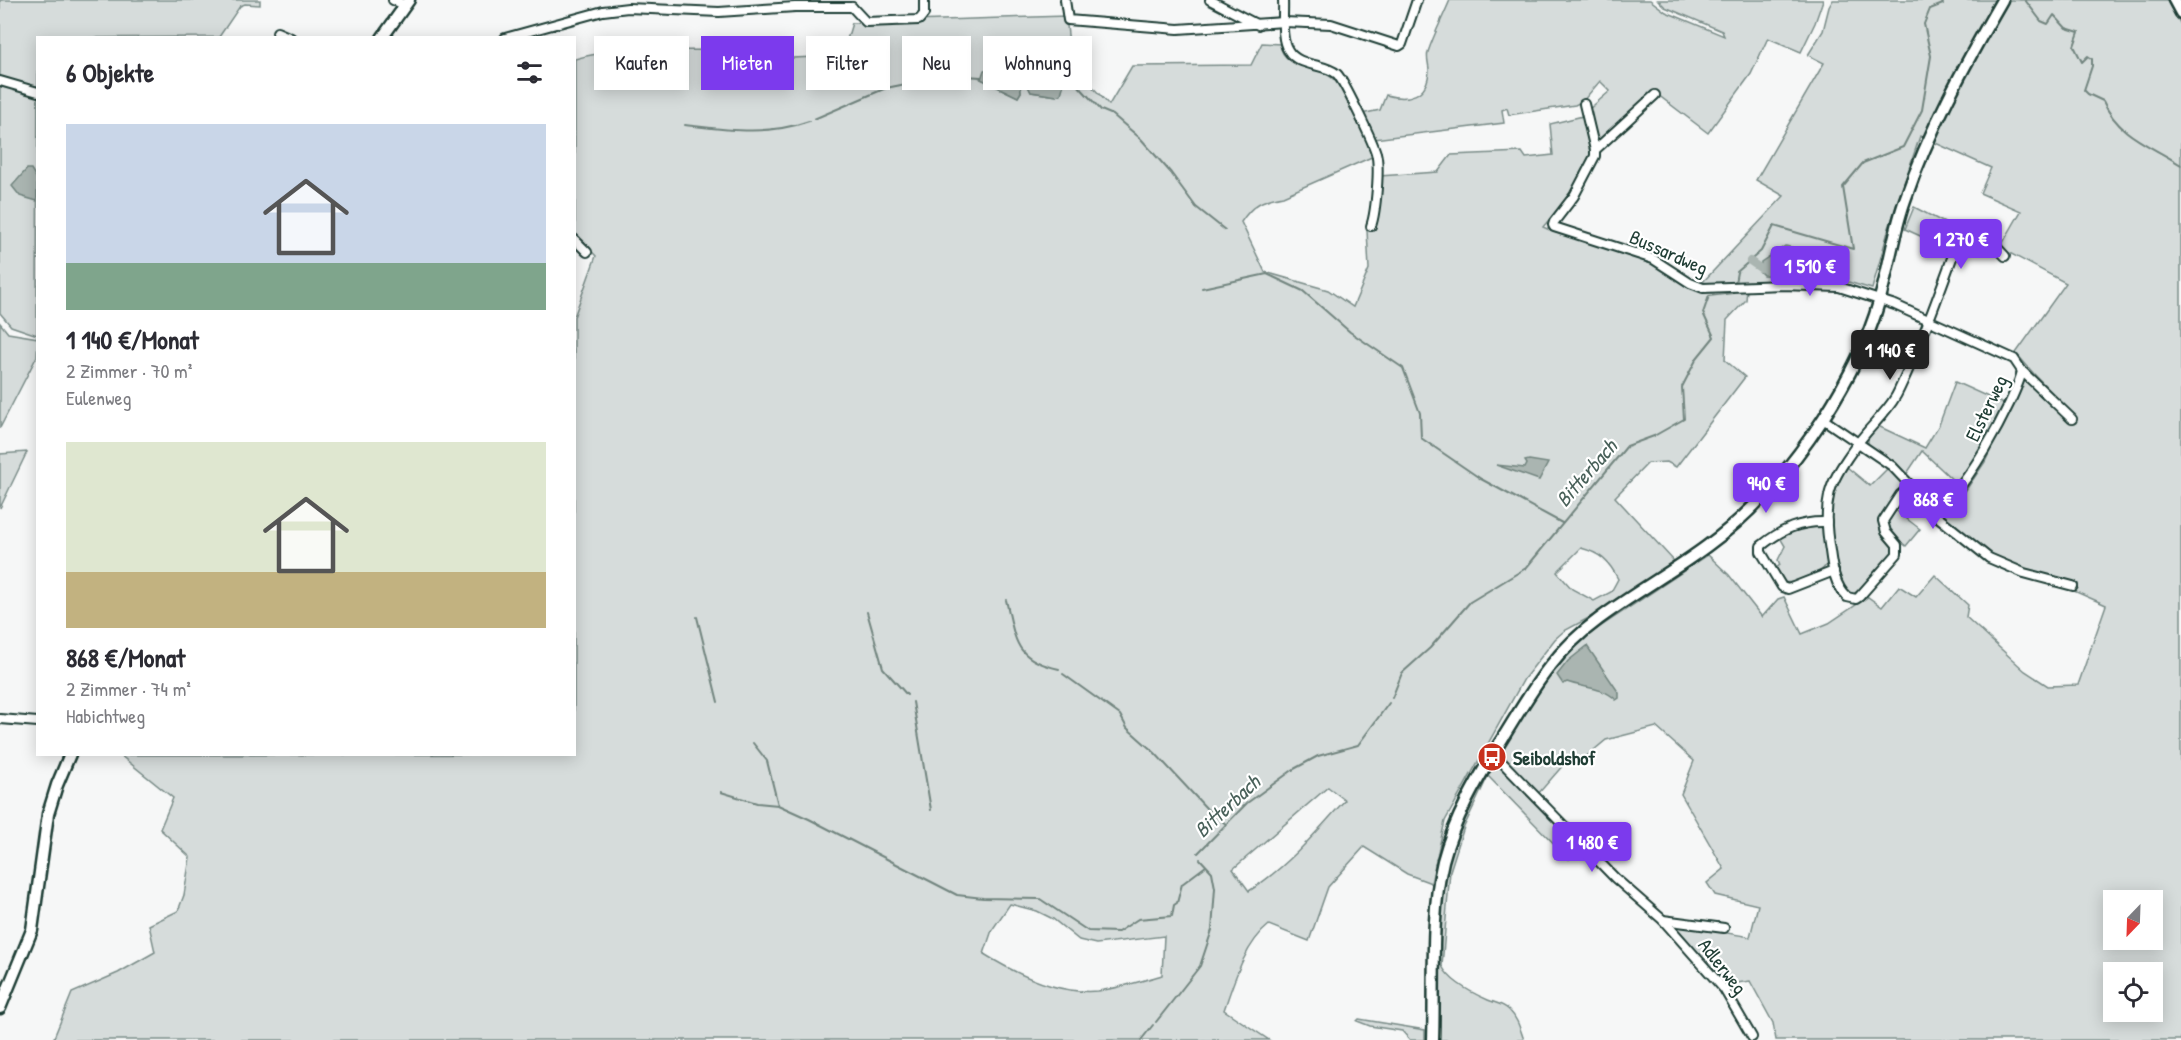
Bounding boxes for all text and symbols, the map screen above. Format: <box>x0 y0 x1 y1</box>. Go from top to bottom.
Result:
chip: Kaufen <box>594 36 689 90</box>
chip: Mieten <box>701 36 794 90</box>
chip: Filter <box>806 36 890 90</box>
chip: Neu <box>902 36 971 90</box>
chip: Wohnung <box>983 36 1092 90</box>
text: 6 Objekte <box>66 55 154 90</box>
icon: filters <box>513 56 546 89</box>
icon: home <box>252 163 360 271</box>
pin: 1 270 € <box>1906 219 2016 270</box>
street label: Bussardweg <box>1626 223 1712 281</box>
text: 1 270 € <box>1934 225 1988 252</box>
pin: 1 510 € <box>1755 246 1865 297</box>
text: 1 510 € <box>1785 252 1835 279</box>
text: 1 140 €/Monat <box>66 322 199 357</box>
pin: 1 140 € <box>1835 330 1945 381</box>
text: 1 140 € <box>1865 336 1915 363</box>
text: 2 Zimmer · 70 m² <box>66 357 192 384</box>
street label: Elsterweg <box>1958 370 2014 446</box>
text: Eulenweg <box>66 384 131 411</box>
water label: Bitterbach <box>1549 432 1624 513</box>
pin: 940 € <box>1724 463 1808 514</box>
text: 940 € <box>1747 469 1785 496</box>
pin: 868 € <box>1891 479 1975 530</box>
icon: home <box>252 481 360 589</box>
text: 868 € <box>1913 485 1953 512</box>
text: 868 €/Monat <box>66 640 185 675</box>
text: 2 Zimmer · 74 m² <box>66 675 191 702</box>
text: Habichtweg <box>66 702 145 729</box>
bus stop icon: Seiboldshof <box>1476 741 1508 773</box>
place label: Seiboldshof <box>1513 744 1596 771</box>
water label: Bitterbach <box>1188 767 1267 844</box>
pin: 1 480 € <box>1537 822 1647 873</box>
text: 1 480 € <box>1566 828 1618 855</box>
north arrow <box>2103 890 2163 950</box>
map controls <box>2103 890 2163 1022</box>
street label: Adlerweg <box>1692 932 1754 1000</box>
button: locate <box>2103 962 2163 1022</box>

